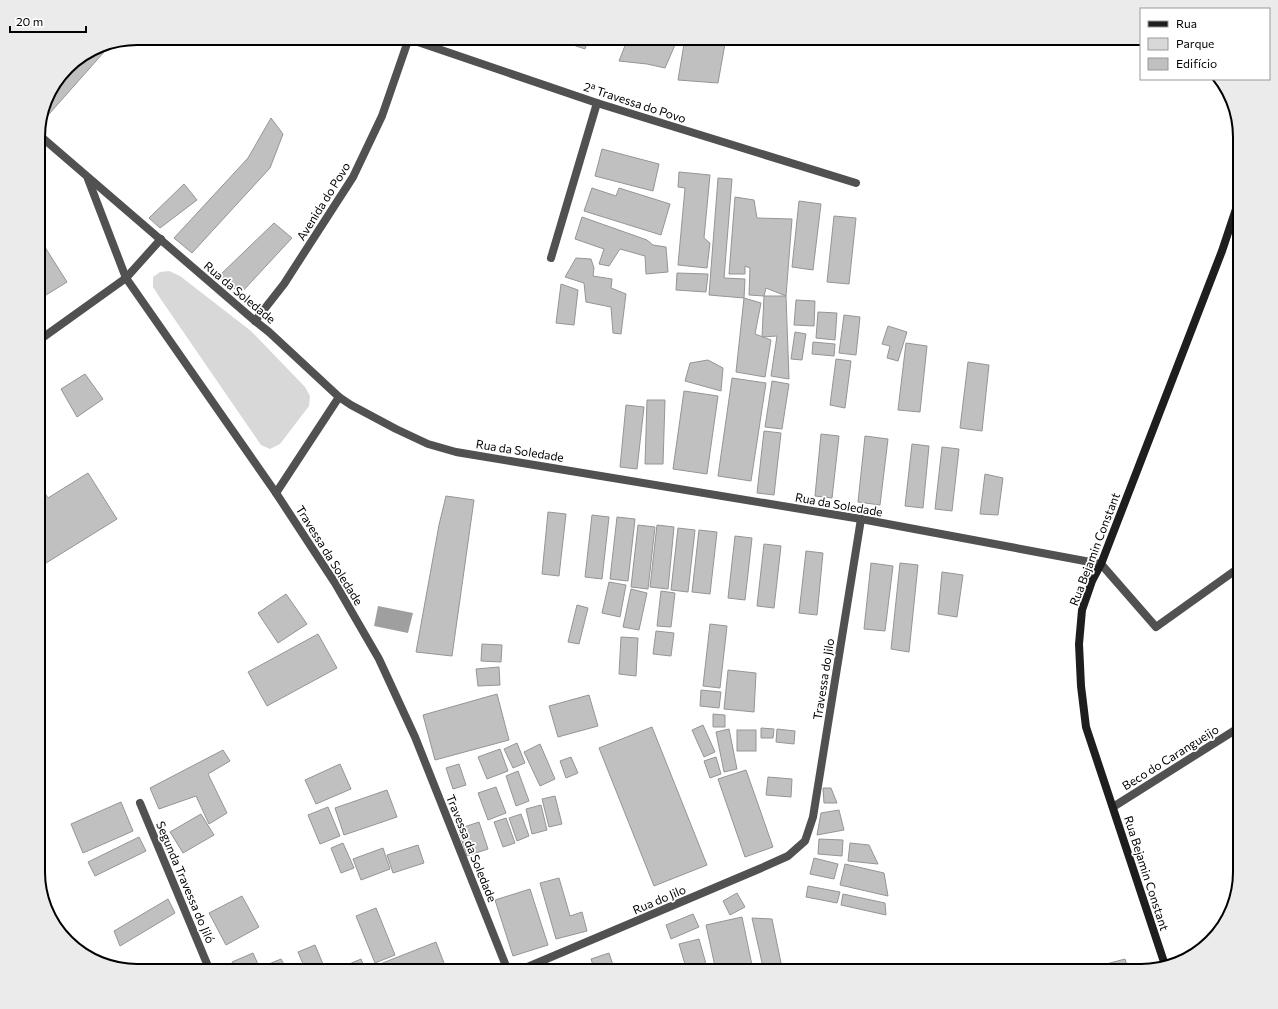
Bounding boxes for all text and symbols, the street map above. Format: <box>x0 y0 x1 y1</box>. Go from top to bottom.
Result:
scale bar <box>10 8 86 34</box>
legend <box>1140 8 1270 80</box>
text: 20 m <box>16 14 43 28</box>
text: Rua <box>1176 16 1197 30</box>
text: Parque <box>1176 36 1214 50</box>
text: Edifício <box>1176 56 1217 70</box>
street label: 2ª Travessa do Povo <box>582 79 688 125</box>
street label: Avenida do Povo <box>293 159 353 243</box>
street label: Rua da Soledade <box>201 258 279 326</box>
street label: Rua da Soledade <box>475 436 565 464</box>
street label: Rua da Soledade <box>794 489 884 519</box>
street label: Rua Bejamin Constant <box>1066 490 1122 608</box>
street label: Travessa da Soledade <box>294 503 366 607</box>
street label: Travessa do Jilo <box>810 637 837 721</box>
street label: Beco do Carangueijo <box>1119 722 1221 792</box>
street label: Travessa da Soledade <box>444 792 500 904</box>
street label: Rua Bejamin Constant <box>1122 814 1172 932</box>
street label: Segunda Travessa do Jiló <box>153 819 218 946</box>
street label: Rua do Jilo <box>630 882 688 917</box>

